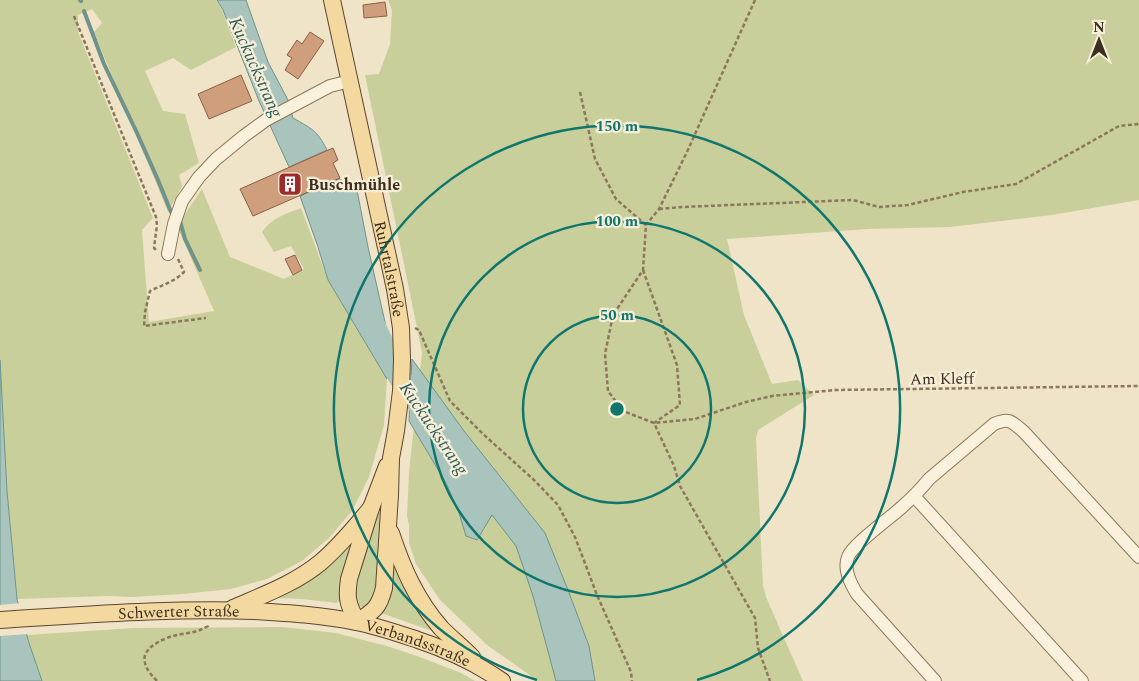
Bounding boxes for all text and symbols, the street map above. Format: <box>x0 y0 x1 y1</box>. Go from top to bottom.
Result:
water label: Kuckuckstrang <box>221 13 290 123</box>
north arrow <box>1074 15 1124 65</box>
text: N <box>1093 17 1105 38</box>
text: 150 m <box>596 115 639 138</box>
building icon: Buschmühle <box>277 171 303 197</box>
place label: Buschmühle <box>308 173 400 197</box>
text: 100 m <box>596 210 639 233</box>
street label: Ruhrtalstraße <box>367 219 410 319</box>
text: 50 m <box>600 304 635 327</box>
street label: Am Kleff <box>910 366 975 392</box>
water label: Kuckuckstrang <box>392 376 475 481</box>
centre of rings <box>608 400 626 418</box>
street label: Schwerter Straße <box>117 599 240 626</box>
street label: Verbandsstraße <box>362 613 475 673</box>

